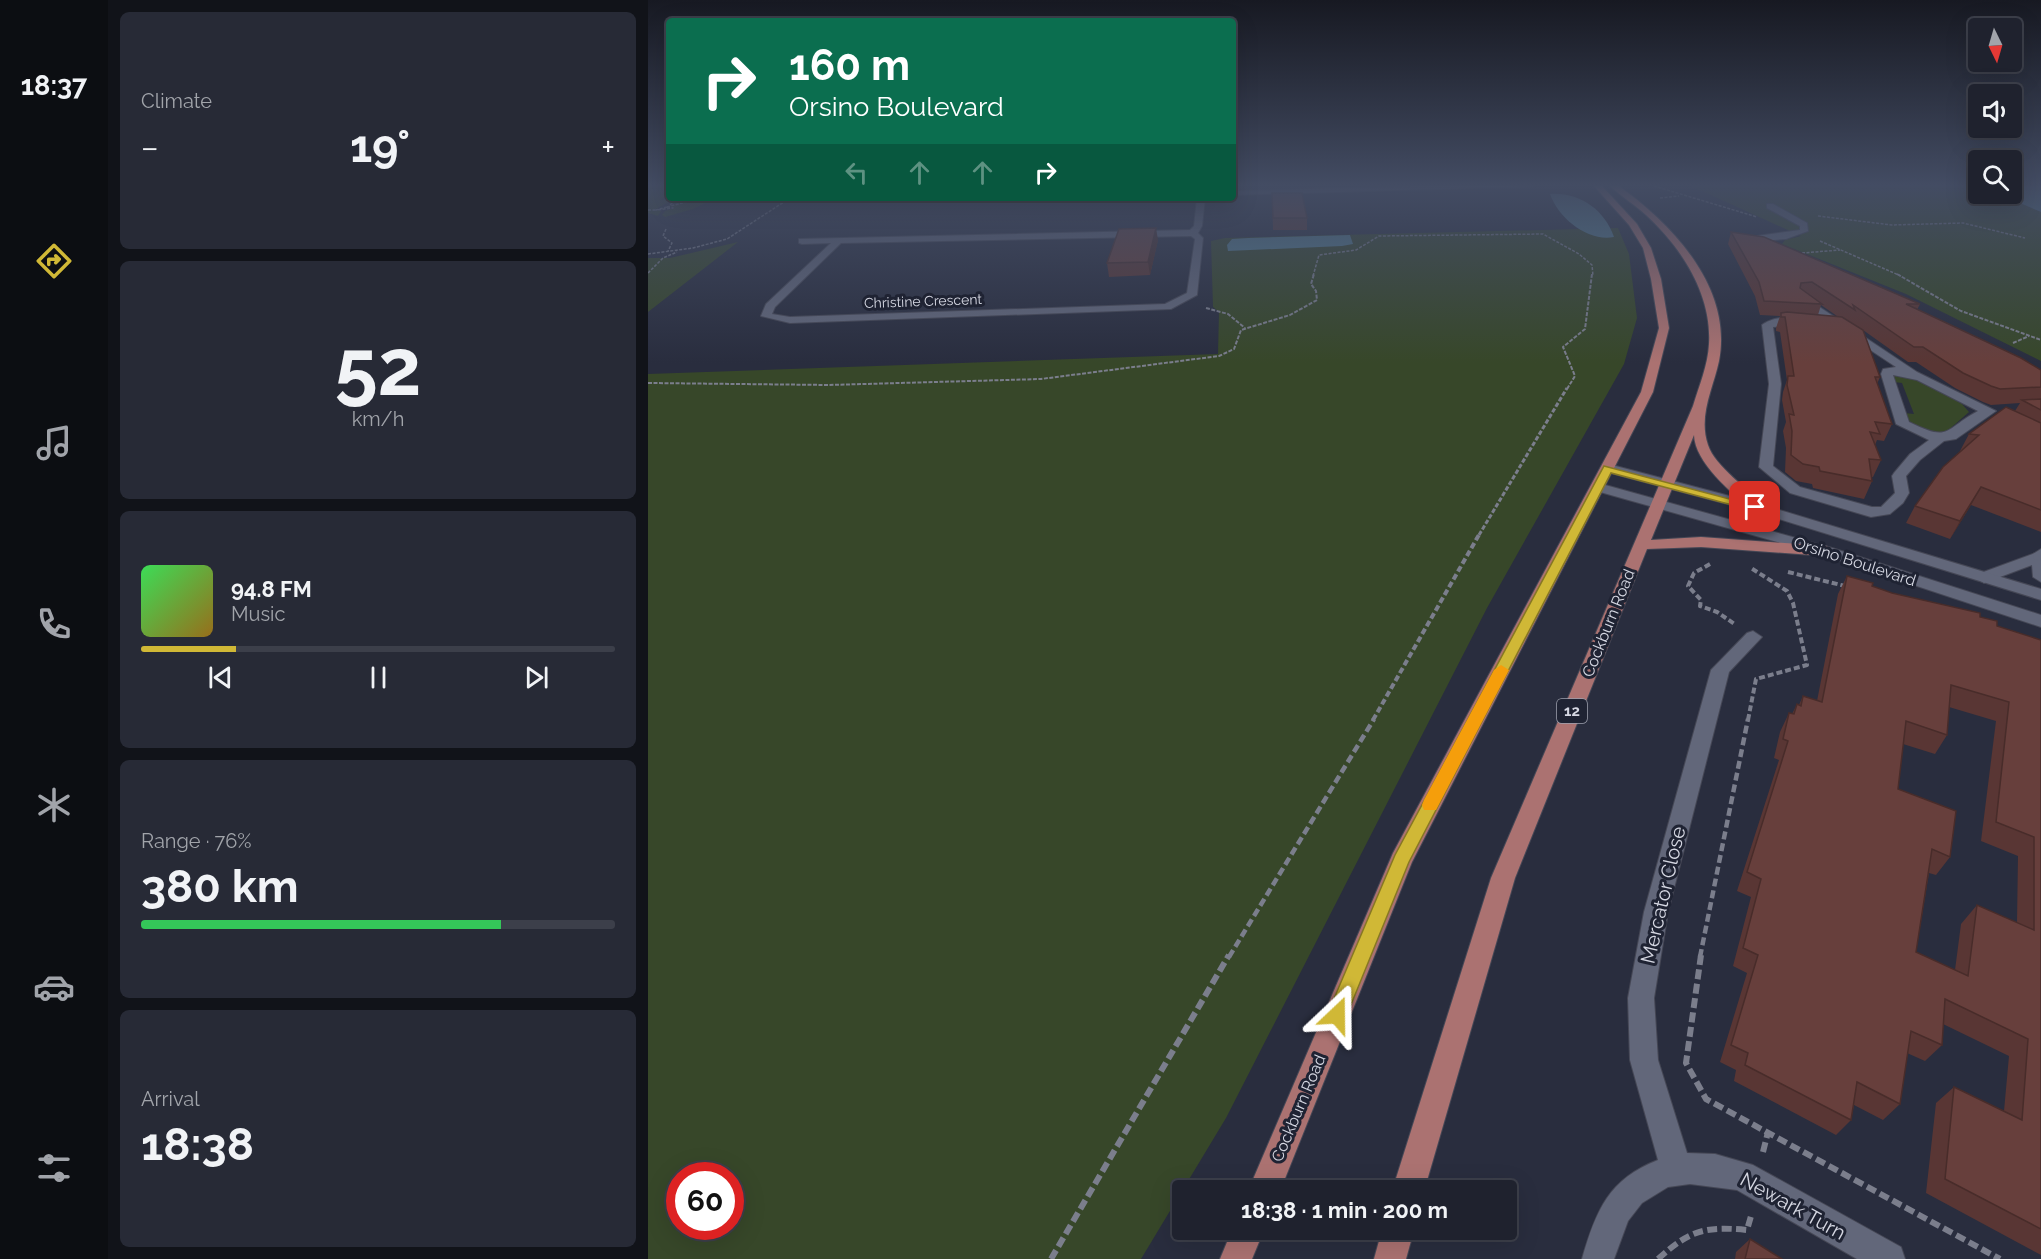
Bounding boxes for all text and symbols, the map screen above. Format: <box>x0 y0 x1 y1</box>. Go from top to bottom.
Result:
north arrow <box>1968 18 2022 72</box>
map controls <box>1968 18 2022 204</box>
text: 160 m <box>789 41 910 90</box>
icon: right <box>690 42 768 120</box>
text: 18:37 <box>21 70 87 101</box>
button: sound <box>1968 84 2022 138</box>
text: Climate <box>141 89 212 113</box>
text: Orsino Boulevard <box>789 91 1004 122</box>
text: 19° <box>350 120 410 173</box>
text: − <box>141 128 159 167</box>
text: + <box>601 128 615 167</box>
button: search <box>1968 150 2022 204</box>
icon: left <box>840 156 873 189</box>
icon: ahead <box>903 156 936 189</box>
icon: ahead <box>966 156 999 189</box>
icon: right <box>1029 156 1062 189</box>
icon: directions <box>33 240 75 282</box>
street label: Christine Crescent <box>864 291 983 311</box>
text: 52 <box>334 322 422 413</box>
text: km/h <box>352 407 404 431</box>
icon: music <box>33 422 75 464</box>
pin <box>1729 481 1780 532</box>
icon: arrive <box>1738 490 1771 523</box>
street label: Orsino Boulevard <box>1791 533 1918 590</box>
street label: Cockburn Road <box>1578 566 1639 680</box>
text: 94.8 FM <box>231 576 312 602</box>
text: Music <box>231 602 285 626</box>
icon: phone <box>33 603 75 645</box>
icon: previous <box>204 661 237 694</box>
icon: pause <box>362 661 395 694</box>
icon: next <box>520 661 553 694</box>
road number: 12 <box>1557 699 1587 723</box>
icon: climate <box>33 784 75 826</box>
street label: Mercator Close <box>1636 824 1691 966</box>
text: Range · 76% <box>141 829 252 853</box>
text: 380 km <box>141 860 299 913</box>
icon: car <box>33 966 75 1008</box>
position arrow <box>1305 983 1369 1047</box>
street label: Cockburn Road <box>1267 1052 1330 1165</box>
text: Arrival <box>141 1087 200 1111</box>
text: 18:38 <box>141 1118 254 1171</box>
icon: filters <box>33 1147 75 1189</box>
speed limit sign: 60 <box>666 1162 744 1240</box>
street label: Newark Turn <box>1736 1167 1850 1245</box>
text: 18:38 · 1 min · 200 m <box>1241 1197 1448 1223</box>

